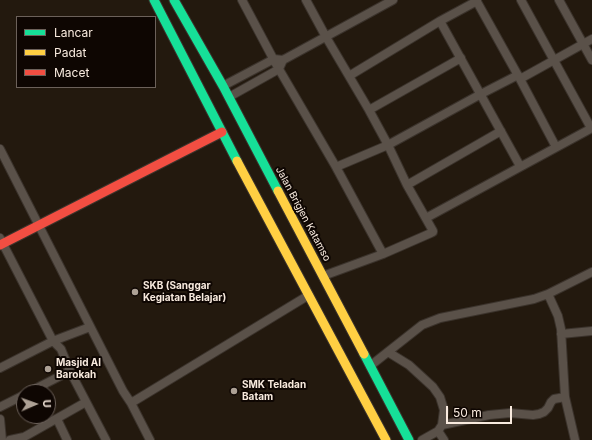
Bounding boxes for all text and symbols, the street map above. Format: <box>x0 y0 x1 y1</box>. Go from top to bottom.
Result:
legend <box>16 16 156 88</box>
text: Lancar <box>54 25 93 40</box>
text: Padat <box>54 45 86 60</box>
text: Macet <box>54 65 89 80</box>
street label: Jalan Brigjen Katamso <box>273 165 333 263</box>
place label: SKB (Sanggar Kegiatan Belajar) <box>143 280 226 304</box>
marker: SKB (Sanggar Kegiatan Belajar) <box>130 287 140 297</box>
place label: Masjid Al Barokah <box>56 357 101 380</box>
marker: Masjid Al Barokah <box>43 364 53 374</box>
place label: SMK Teladan Batam <box>242 379 306 402</box>
north arrow <box>16 384 56 424</box>
marker: SMK Teladan Batam <box>229 386 239 396</box>
scale bar <box>448 398 514 424</box>
text: U <box>40 399 54 408</box>
text: 50 m <box>453 405 482 420</box>

